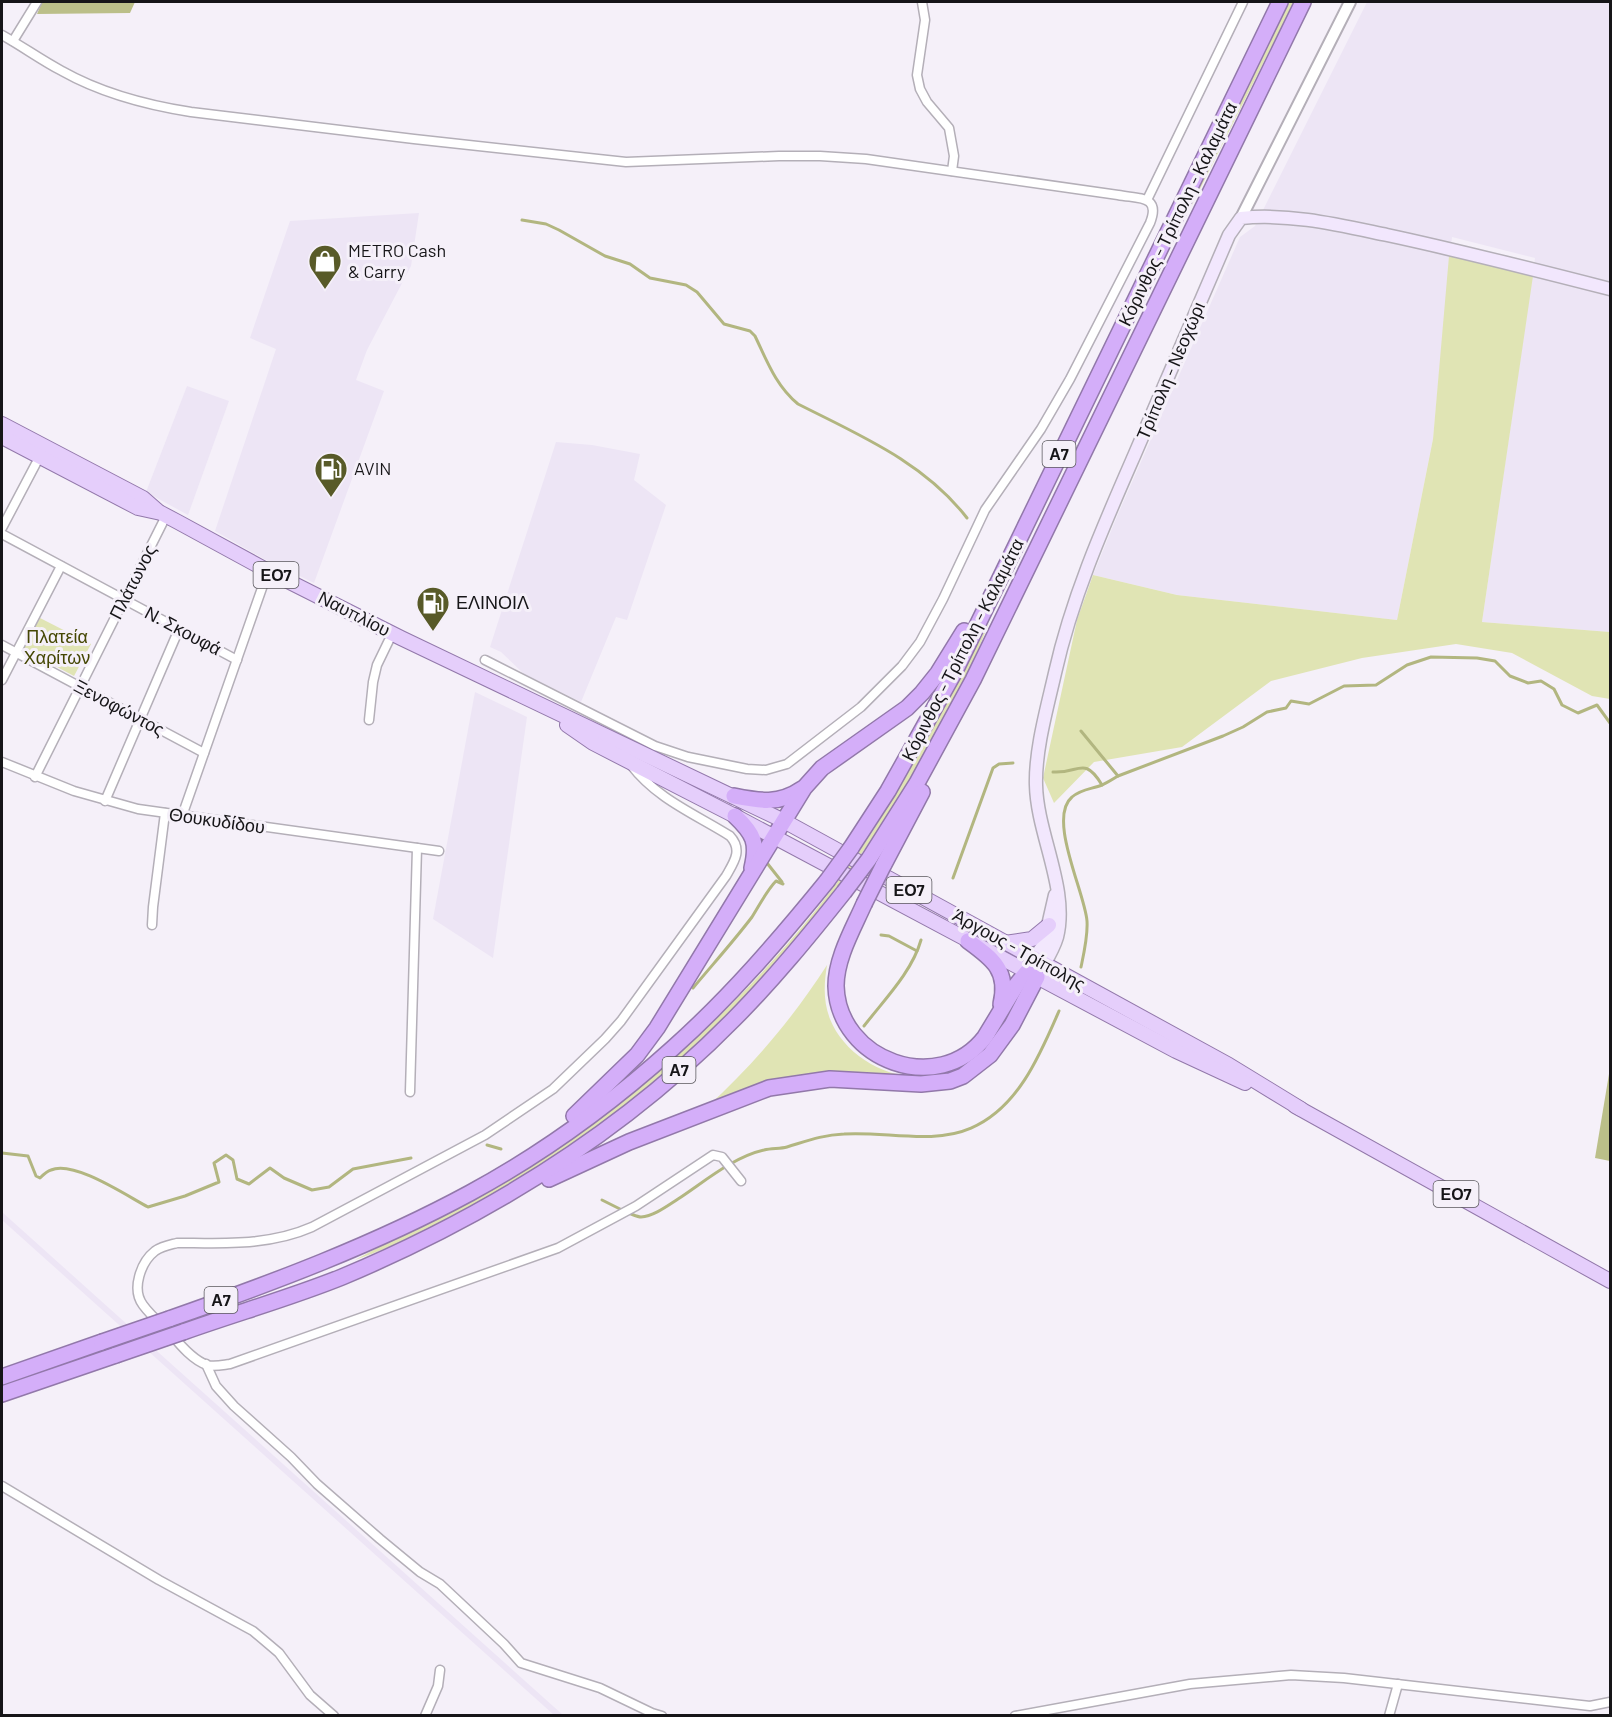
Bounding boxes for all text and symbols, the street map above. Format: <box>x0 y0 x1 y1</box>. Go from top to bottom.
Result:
street label: Κόρινθος - Τρίπολη - Καλαμάτα <box>1113 98 1241 329</box>
place label: METRO Cash & Carry <box>348 239 446 282</box>
shop icon: METRO Cash & Carry <box>307 243 343 290</box>
street label: Τρίπολη - Νεοχώρι <box>1131 298 1209 443</box>
road number: Α7 <box>1042 441 1076 467</box>
fuel station icon: AVIN <box>313 451 349 498</box>
place label: AVIN <box>354 457 392 479</box>
street label: Κόρινθος - Τρίπολη - Καλαμάτα <box>896 535 1028 764</box>
street label: Πλάτωνος <box>104 540 160 623</box>
road number: ΕΟ7 <box>254 562 298 588</box>
fuel station icon: ΕΛΙΝΟΙΛ <box>415 585 451 632</box>
street label: Ναυπλίου <box>315 586 394 641</box>
place label: ΕΛΙΝΟΙΛ <box>456 591 529 613</box>
street label: Ν. Σκουφά <box>141 601 225 659</box>
park label: Πλατεία Χαρίτων <box>24 625 90 668</box>
street label: Ξενοφώντος <box>71 674 169 740</box>
street label: Θουκυδίδου <box>168 802 266 838</box>
road number: ΕΟ7 <box>886 877 932 903</box>
street label: Άργους - Τρίπολης <box>949 904 1090 995</box>
road number: Α7 <box>662 1057 696 1083</box>
road number: ΕΟ7 <box>1434 1181 1478 1207</box>
road number: Α7 <box>204 1287 238 1313</box>

